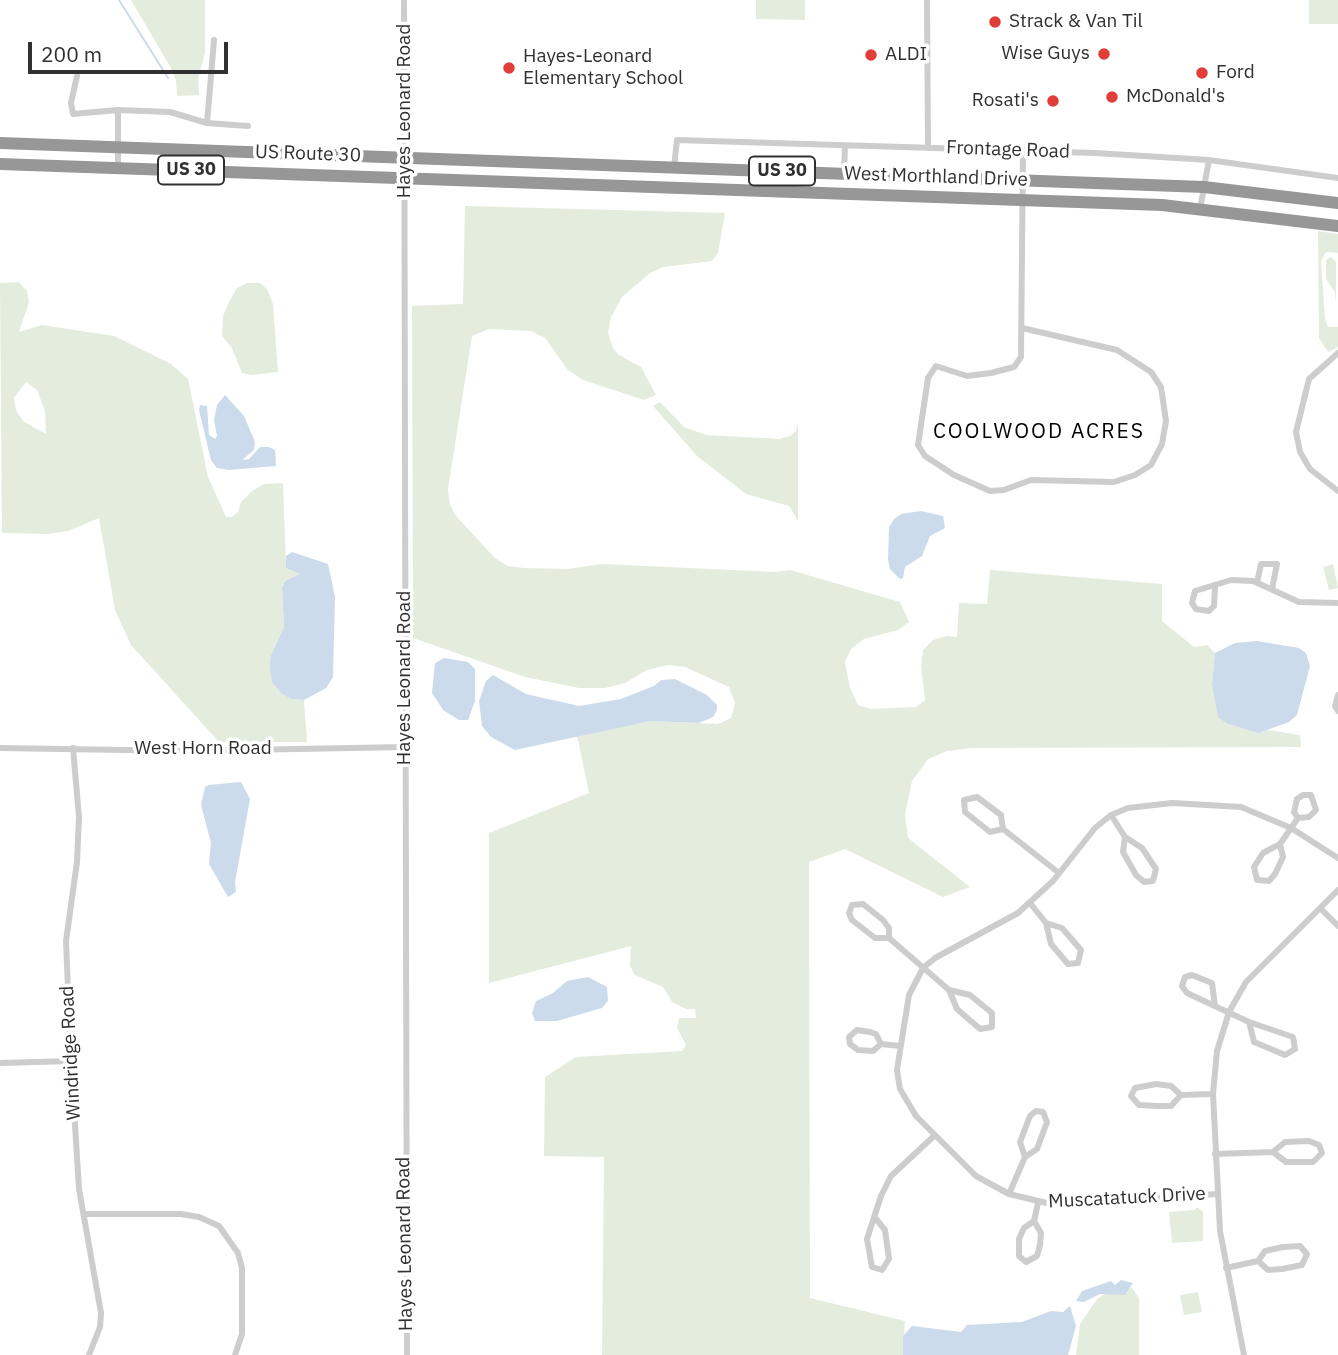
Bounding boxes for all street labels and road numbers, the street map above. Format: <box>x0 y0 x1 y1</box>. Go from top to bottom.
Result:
street label: Hayes Leonard Road <box>394 24 416 198</box>
street label: Frontage Road <box>946 136 1070 164</box>
street label: US Route 30 <box>255 141 361 167</box>
road number: US 30 <box>158 155 224 184</box>
road number: US 30 <box>749 156 815 186</box>
street label: West Morthland Drive <box>844 162 1028 192</box>
street label: Hayes Leonard Road <box>394 591 416 765</box>
street label: West Horn Road <box>134 738 272 760</box>
street label: Windridge Road <box>56 985 86 1121</box>
street label: Hayes Leonard Road <box>392 1157 418 1331</box>
street label: Muscatatuck Drive <box>1048 1182 1206 1214</box>

